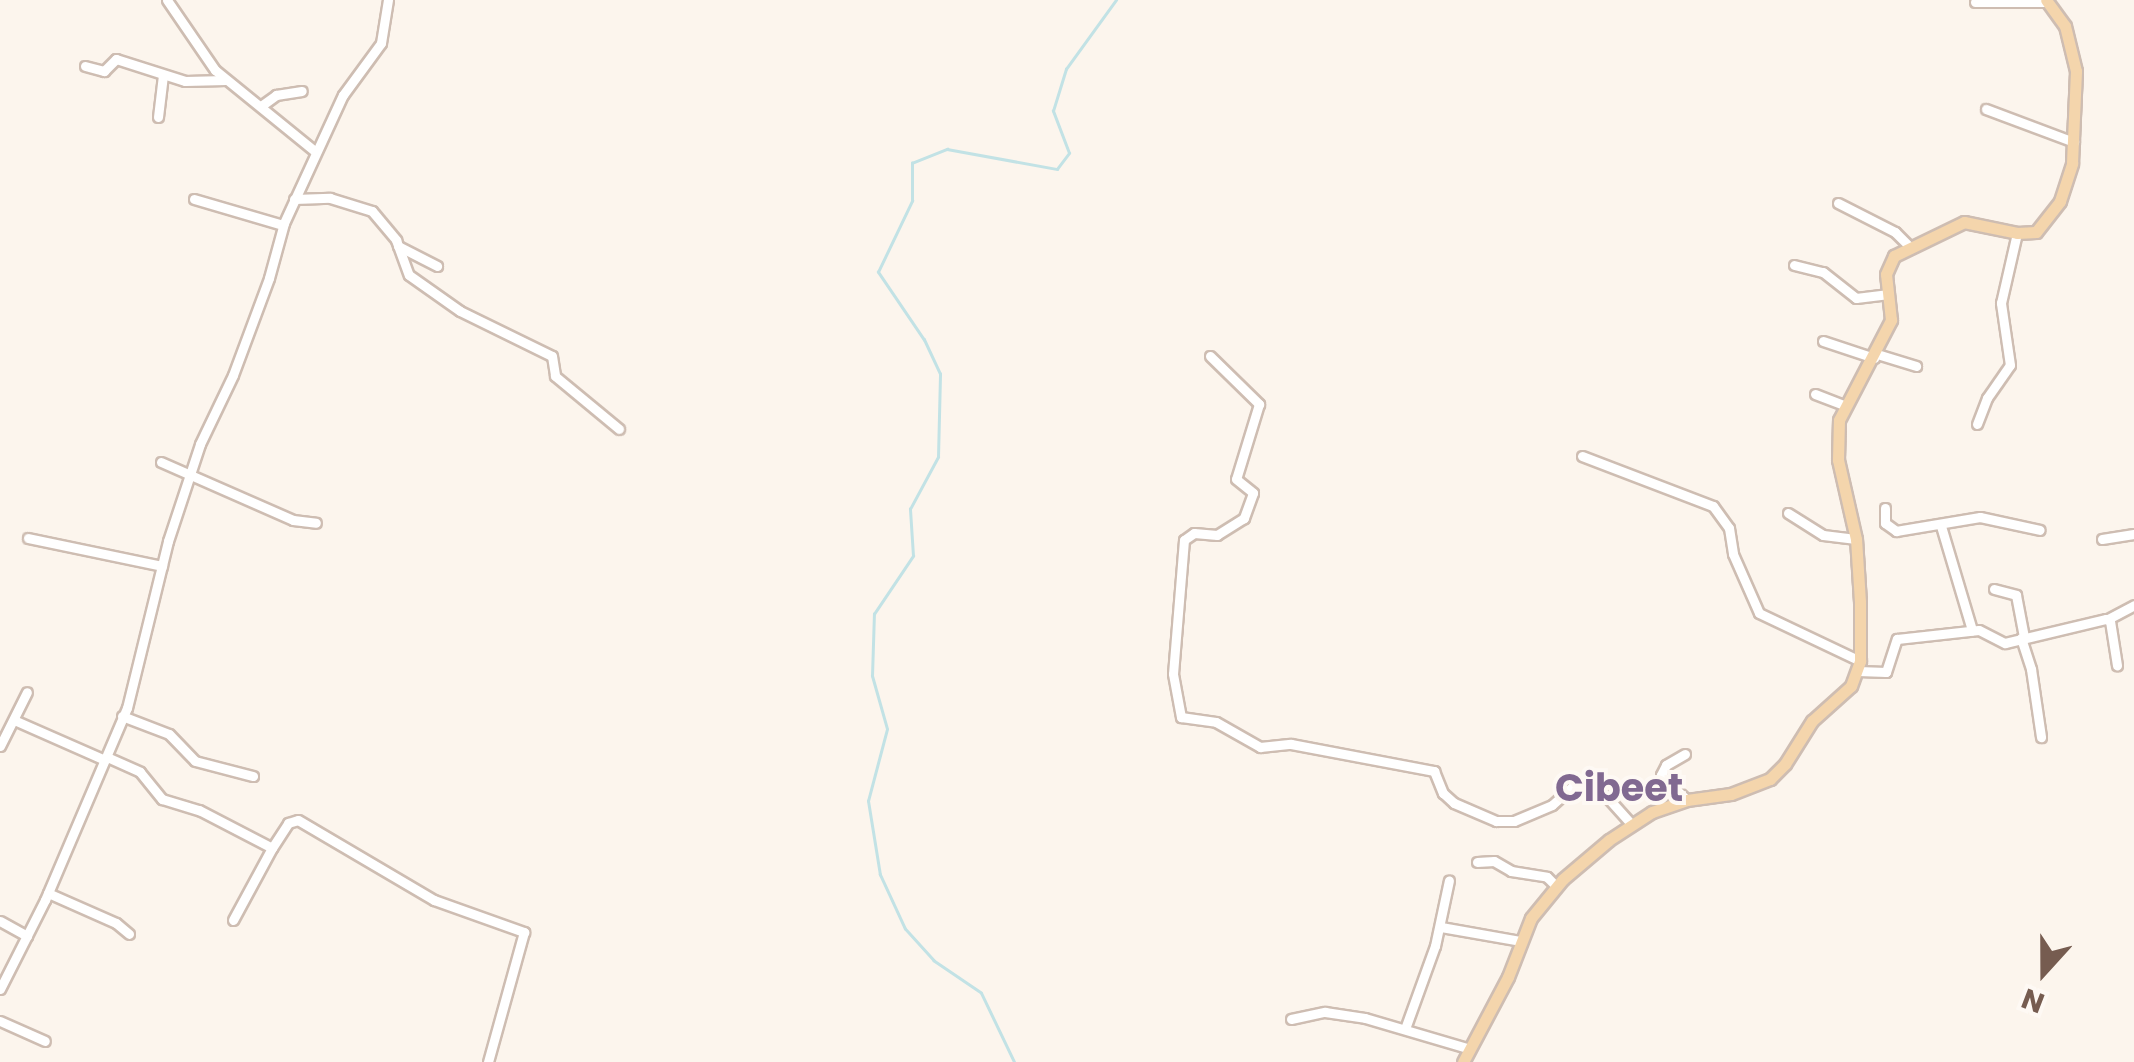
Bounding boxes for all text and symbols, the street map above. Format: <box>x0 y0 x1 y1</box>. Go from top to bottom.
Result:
district label: Cibeet <box>1555 765 1683 811</box>
north arrow <box>1994 922 2094 1022</box>
text: N <box>2016 978 2050 1022</box>

